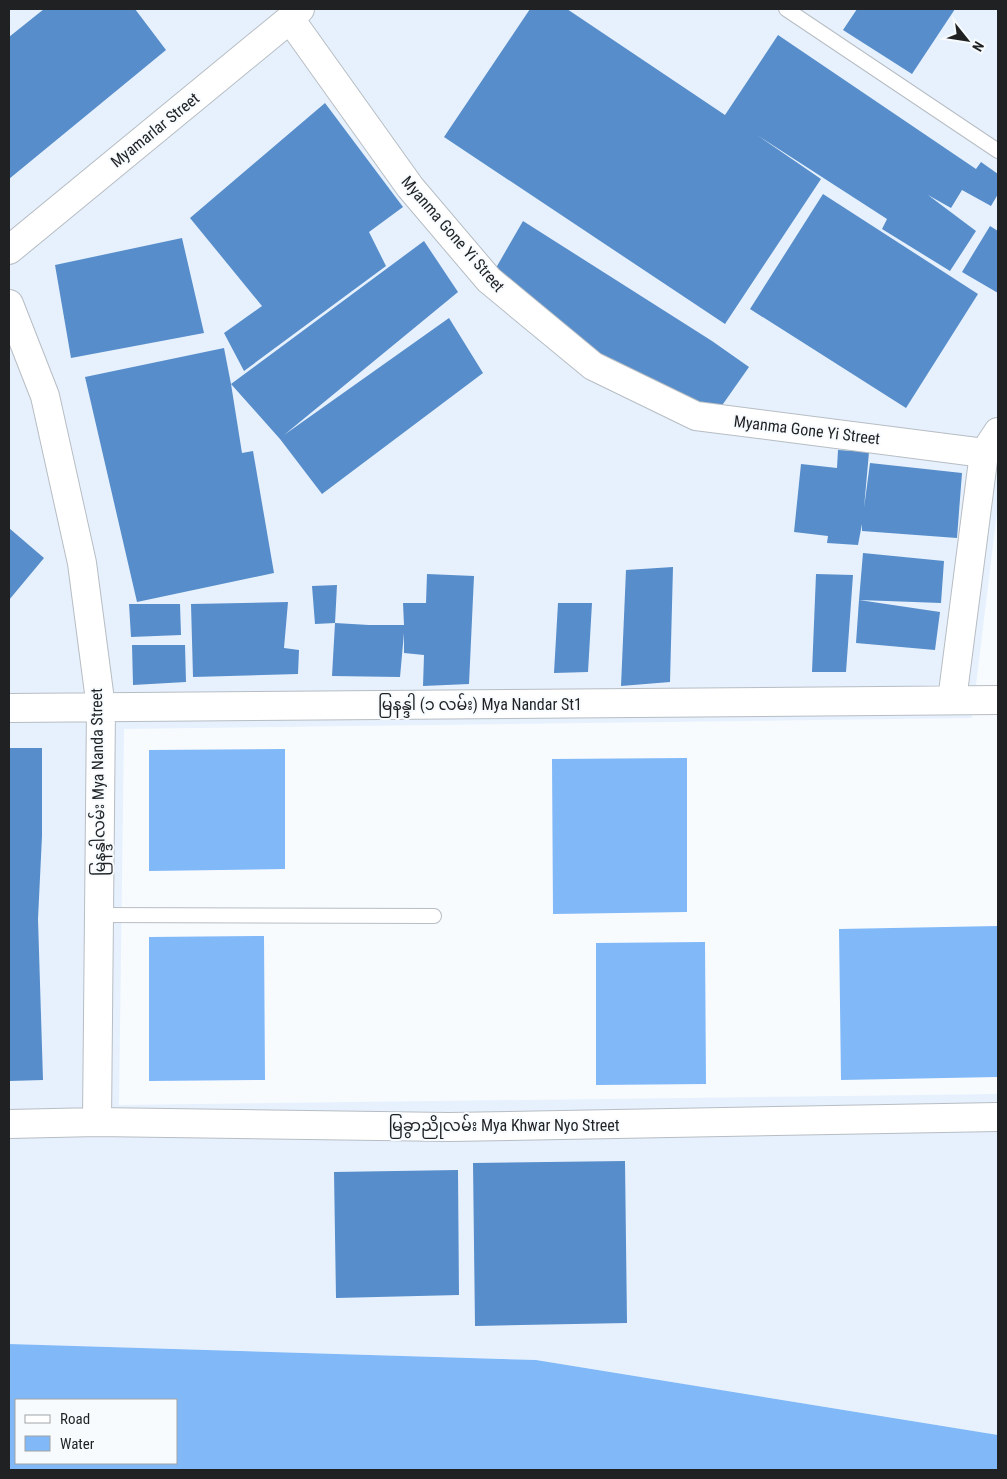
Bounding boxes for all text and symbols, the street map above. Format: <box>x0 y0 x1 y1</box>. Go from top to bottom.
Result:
north arrow <box>942 15 992 65</box>
text: N <box>969 39 987 54</box>
street label: Myamarlar Street <box>107 88 203 171</box>
street label: Myanma Gone Yi Street <box>398 172 509 296</box>
street label: Myanma Gone Yi Street <box>733 412 881 448</box>
street label: မြနန္ဒါလမ်း Mya Nanda Street <box>85 687 114 876</box>
street label: မြနန္ဒါ (၁ လမ်း) Mya Nandar St1 <box>378 693 582 718</box>
street label: မြခွာညိုလမ်း Mya Khwar Nyo Street <box>388 1114 620 1139</box>
legend <box>15 1399 178 1464</box>
text: Road <box>60 1410 90 1428</box>
text: Water <box>60 1435 95 1453</box>

